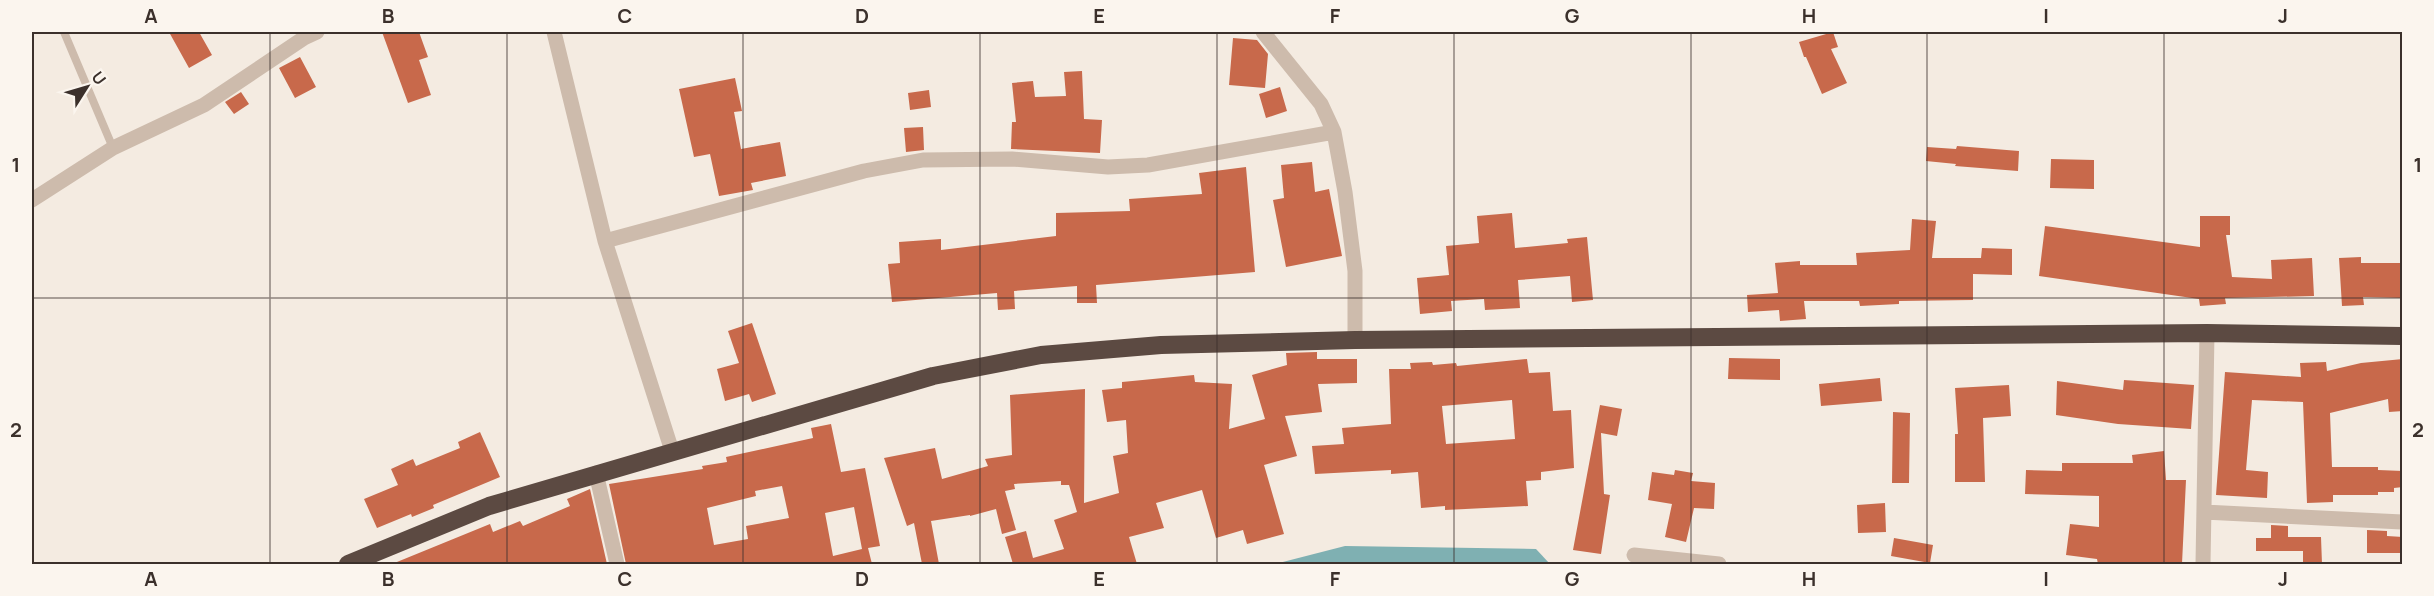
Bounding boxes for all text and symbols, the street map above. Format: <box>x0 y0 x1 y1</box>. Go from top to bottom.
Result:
text: A <box>144 2 158 29</box>
text: B <box>382 2 395 29</box>
text: C <box>618 2 632 29</box>
text: D <box>855 2 869 29</box>
text: E <box>1093 2 1105 29</box>
text: F <box>1330 2 1341 29</box>
text: G <box>1565 2 1580 29</box>
text: H <box>1802 2 1816 29</box>
text: I <box>2043 2 2049 29</box>
text: J <box>2278 2 2288 29</box>
north arrow <box>57 57 117 117</box>
text: U <box>87 67 111 89</box>
text: 1 <box>12 151 20 178</box>
text: 1 <box>2414 151 2422 178</box>
text: 2 <box>10 416 22 443</box>
text: 2 <box>2412 416 2424 443</box>
text: A <box>144 565 158 592</box>
text: B <box>382 565 395 592</box>
text: C <box>618 565 632 592</box>
text: D <box>855 565 869 592</box>
text: E <box>1093 565 1105 592</box>
text: F <box>1330 565 1341 592</box>
text: G <box>1565 565 1580 592</box>
text: H <box>1802 565 1816 592</box>
text: I <box>2043 565 2049 592</box>
text: J <box>2278 565 2288 592</box>

